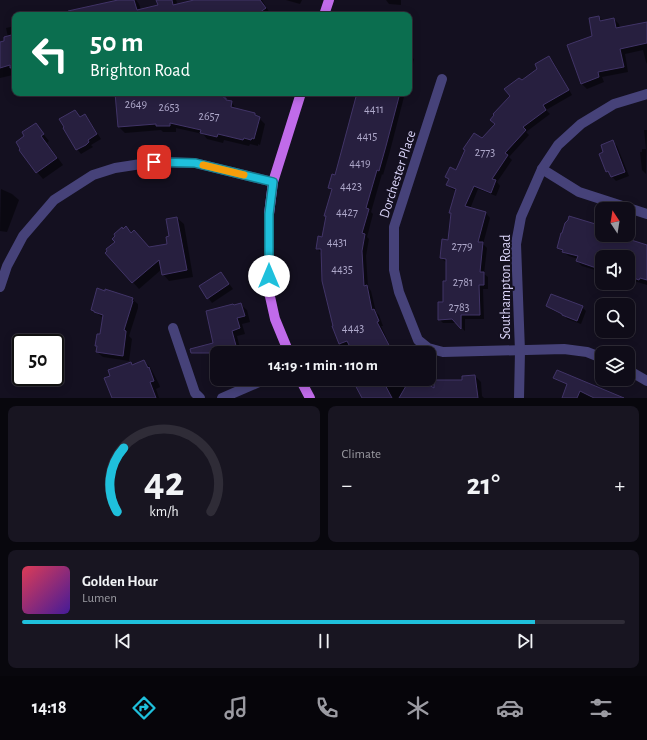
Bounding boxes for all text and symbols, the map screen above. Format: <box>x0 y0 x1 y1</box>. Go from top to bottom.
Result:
icon: left <box>24 28 76 80</box>
text: 50 m <box>90 29 144 57</box>
text: Brighton Road <box>90 62 190 80</box>
house number: 2649 <box>125 98 148 110</box>
house number: 2653 <box>158 101 180 113</box>
house number: 4411 <box>364 103 384 115</box>
house number: 2657 <box>198 110 220 122</box>
street label: Dorchester Place <box>377 129 419 220</box>
house number: 4415 <box>357 130 377 142</box>
pin <box>137 145 171 179</box>
house number: 2773 <box>475 146 495 158</box>
icon: arrive <box>143 151 165 173</box>
house number: 4419 <box>349 157 371 169</box>
house number: 4423 <box>340 180 362 192</box>
north arrow <box>595 202 635 242</box>
map controls <box>595 202 635 386</box>
house number: 4427 <box>336 206 358 218</box>
street label: Southampton Road <box>499 234 513 340</box>
house number: 4431 <box>327 236 347 248</box>
house number: 2779 <box>451 240 473 252</box>
button: sound <box>595 250 635 290</box>
position arrow <box>248 255 290 297</box>
house number: 4435 <box>331 263 353 275</box>
house number: 2781 <box>453 276 473 288</box>
button: search <box>595 298 635 338</box>
house number: 2783 <box>448 301 470 313</box>
house number: 4443 <box>342 322 364 334</box>
speed limit sign: 50 <box>12 334 64 386</box>
button: layers <box>595 346 635 386</box>
text: 14:19 · 1 min · 110 m <box>268 358 378 373</box>
text: Climate <box>342 448 381 461</box>
text: 42 <box>143 462 184 503</box>
text: 21° <box>466 470 500 500</box>
text: − <box>342 474 352 496</box>
text: + <box>614 474 625 496</box>
text: km/h <box>149 505 178 519</box>
text: Golden Hour <box>82 574 158 589</box>
text: Lumen <box>82 592 117 605</box>
icon: previous <box>112 630 134 652</box>
icon: pause <box>313 630 335 652</box>
icon: next <box>514 630 536 652</box>
icon: directions <box>130 694 158 722</box>
icon: music <box>222 694 250 722</box>
icon: phone <box>313 694 341 722</box>
icon: climate <box>404 694 432 722</box>
icon: car <box>496 694 524 722</box>
icon: filters <box>587 694 615 722</box>
text: 14:18 <box>32 699 67 717</box>

